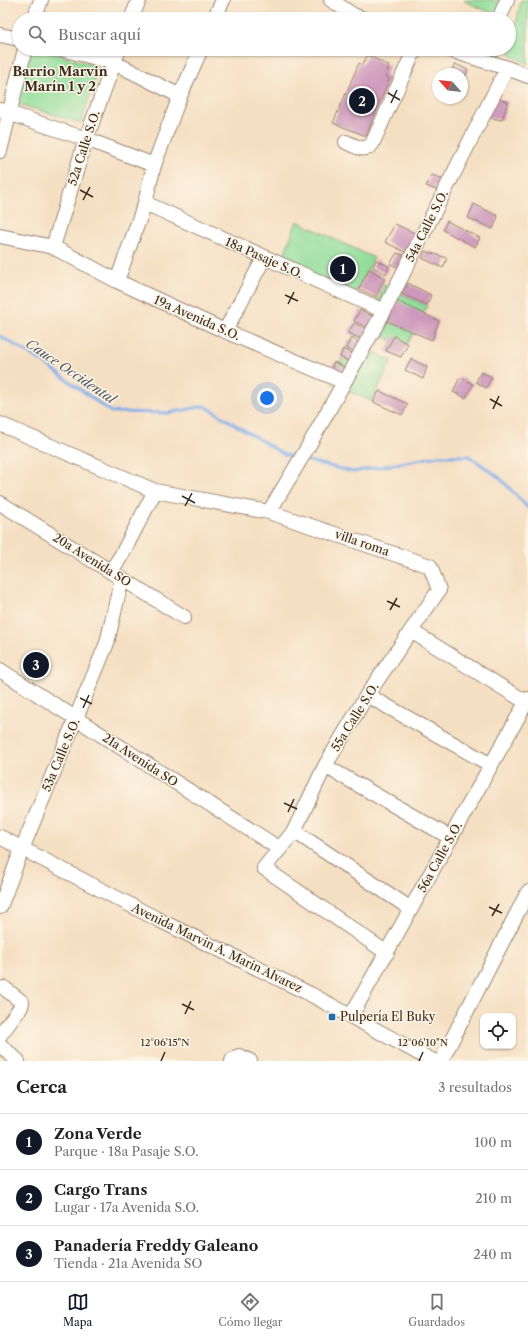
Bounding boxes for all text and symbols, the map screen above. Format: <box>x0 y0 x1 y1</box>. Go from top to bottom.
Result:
search box <box>12 12 516 56</box>
icon: search <box>26 23 48 45</box>
text: Buscar aquí <box>58 25 141 44</box>
district label: Barrio Marvin Marín 1 y 2 <box>12 63 108 94</box>
north arrow <box>432 68 468 104</box>
pin: 2 <box>349 86 375 116</box>
street label: 52a Calle S.O. <box>64 108 103 187</box>
street label: 54a Calle S.O. <box>402 187 451 264</box>
street label: 18a Pasaje S.O. <box>223 234 305 281</box>
pin: 1 <box>330 254 356 284</box>
street label: 19a Avenida S.O. <box>152 292 243 343</box>
water label: Cauce Occidental <box>23 335 120 408</box>
your location <box>257 388 277 408</box>
street label: villa roma <box>332 526 392 559</box>
street label: 20a Avenida SO <box>50 530 134 590</box>
pin: 3 <box>23 650 49 680</box>
street label: 55a Calle S.O. <box>328 680 382 754</box>
street label: 53a Calle S.O. <box>38 716 83 794</box>
street label: 21a Avenida SO <box>100 730 181 790</box>
street label: 56a Calle S.O. <box>414 819 465 895</box>
street label: Avenida Marvin A. Marin Alvarez <box>129 899 305 995</box>
place label: Pulpería El Buky <box>340 1009 436 1024</box>
marker: Pulpería El Buky <box>327 1012 337 1022</box>
map controls <box>480 1013 516 1049</box>
button: locate <box>480 1013 516 1049</box>
text: 12°06'15"N <box>140 1036 190 1049</box>
text: 12°06'10"N <box>398 1036 448 1049</box>
text: Cerca <box>16 1077 67 1097</box>
text: 3 resultados <box>438 1079 512 1095</box>
text: Zona Verde <box>54 1124 142 1143</box>
text: 1 <box>26 1134 32 1150</box>
text: 100 m <box>474 1134 512 1150</box>
text: Parque · 18a Pasaje S.O. <box>54 1143 199 1159</box>
text: Cargo Trans <box>54 1180 147 1199</box>
text: 2 <box>25 1190 33 1206</box>
text: 210 m <box>475 1190 512 1206</box>
text: Lugar · 17a Avenida S.O. <box>54 1199 199 1215</box>
text: Panadería Freddy Galeano <box>54 1236 258 1255</box>
text: 3 <box>25 1246 33 1262</box>
text: 240 m <box>473 1246 512 1262</box>
text: Tienda · 21a Avenida SO <box>54 1255 202 1271</box>
tab: Mapa <box>63 1291 92 1329</box>
tab: Cómo llegar <box>218 1291 282 1329</box>
tab: Guardados <box>408 1291 465 1329</box>

